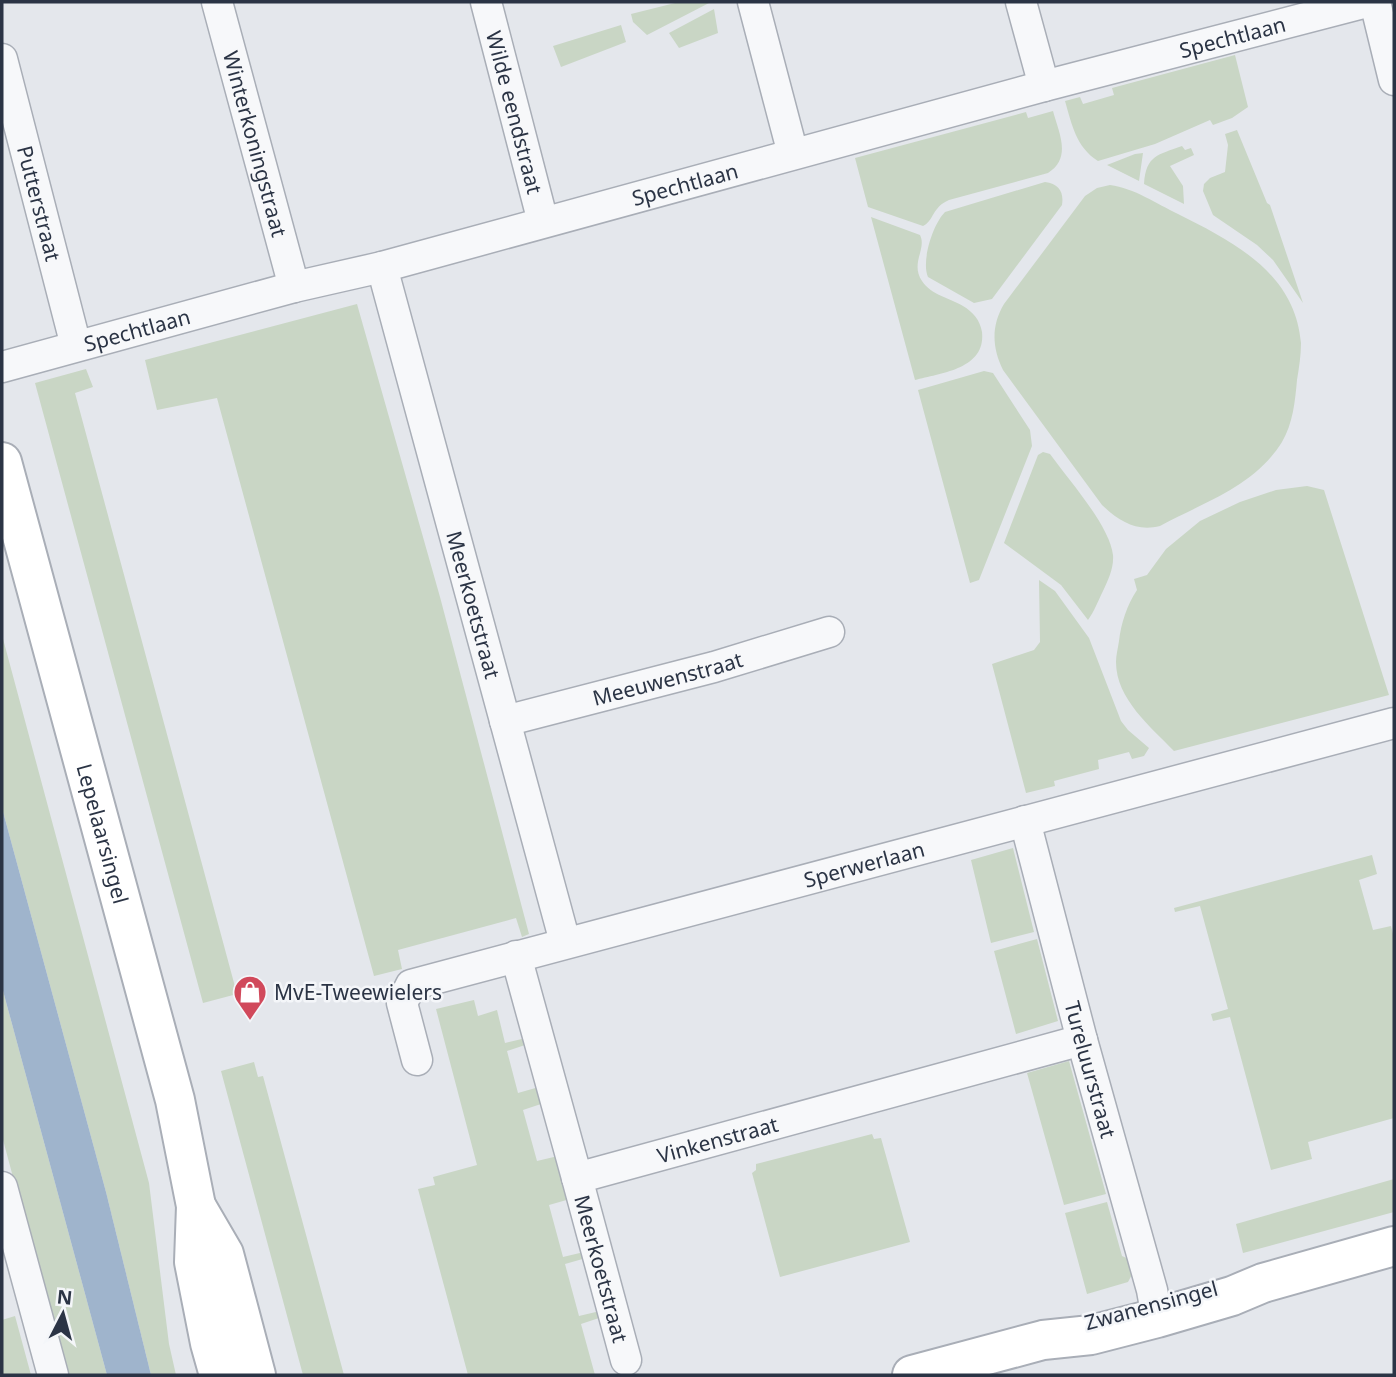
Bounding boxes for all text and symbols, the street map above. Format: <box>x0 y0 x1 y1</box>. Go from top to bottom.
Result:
street label: Spechtlaan <box>1176 10 1289 64</box>
street label: Wilde eendstraat <box>480 28 549 197</box>
street label: Winterkoningstraat <box>217 48 294 240</box>
street label: Putterstraat <box>11 142 68 265</box>
street label: Spechtlaan <box>629 156 741 212</box>
street label: Spechtlaan <box>81 302 193 358</box>
street label: Meerkoetstraat <box>440 528 507 682</box>
street label: Meeuwenstraat <box>590 645 746 712</box>
street label: Lepelaarsingel <box>70 760 135 907</box>
street label: Sperwerlaan <box>801 835 928 894</box>
shop icon: MvE-Tweewielers <box>231 973 269 1022</box>
place label: MvE-Tweewielers <box>274 978 442 1006</box>
street label: Tureluurstraat <box>1058 998 1123 1142</box>
street label: Vinkenstraat <box>654 1110 782 1169</box>
street label: Meerkoetstraat <box>568 1192 635 1346</box>
street label: Zwanensingel <box>1081 1274 1221 1336</box>
north arrow <box>28 1279 98 1349</box>
text: N <box>56 1283 74 1311</box>

